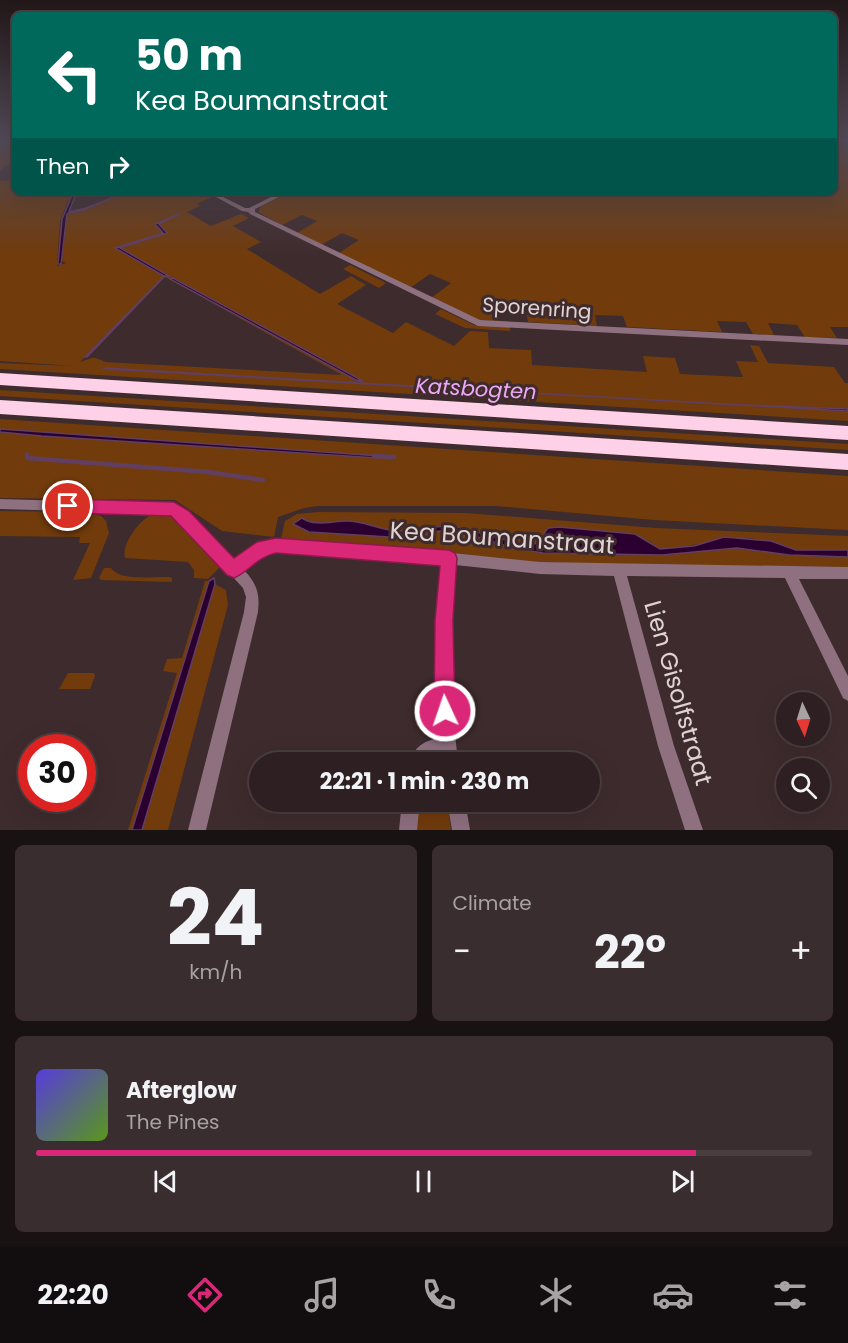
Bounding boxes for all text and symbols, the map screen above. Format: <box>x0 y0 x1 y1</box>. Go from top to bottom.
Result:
text: 50 m <box>135 26 243 85</box>
icon: left <box>36 36 114 114</box>
text: Kea Boumanstraat <box>135 82 388 119</box>
icon: right <box>102 150 135 183</box>
text: Then <box>36 151 90 182</box>
street label: Sporenring <box>481 290 593 326</box>
water label: Katsbogten <box>415 371 537 406</box>
pin <box>42 480 93 531</box>
icon: arrive <box>51 489 84 522</box>
street label: Kea Boumanstraat <box>389 513 615 562</box>
street label: Lien Gisolfstraat <box>636 597 721 789</box>
position arrow <box>413 679 477 743</box>
north arrow <box>776 692 830 746</box>
map controls <box>776 692 830 812</box>
speed limit sign: 30 <box>18 734 96 812</box>
button: search <box>776 758 830 812</box>
text: 22:21 · 1 min · 230 m <box>320 766 529 797</box>
text: 24 <box>167 863 264 972</box>
text: Climate <box>453 889 532 917</box>
text: 22° <box>594 921 666 984</box>
text: − <box>453 928 471 975</box>
text: + <box>789 928 812 975</box>
text: km/h <box>189 958 242 986</box>
text: Afterglow <box>126 1075 237 1106</box>
text: The Pines <box>126 1108 220 1136</box>
icon: previous <box>149 1165 182 1198</box>
icon: pause <box>407 1165 440 1198</box>
icon: next <box>666 1165 699 1198</box>
icon: directions <box>184 1274 226 1316</box>
icon: music <box>301 1274 343 1316</box>
icon: phone <box>418 1274 460 1316</box>
icon: climate <box>535 1274 577 1316</box>
icon: car <box>652 1274 694 1316</box>
icon: filters <box>769 1274 811 1316</box>
text: 22:20 <box>37 1276 109 1313</box>

